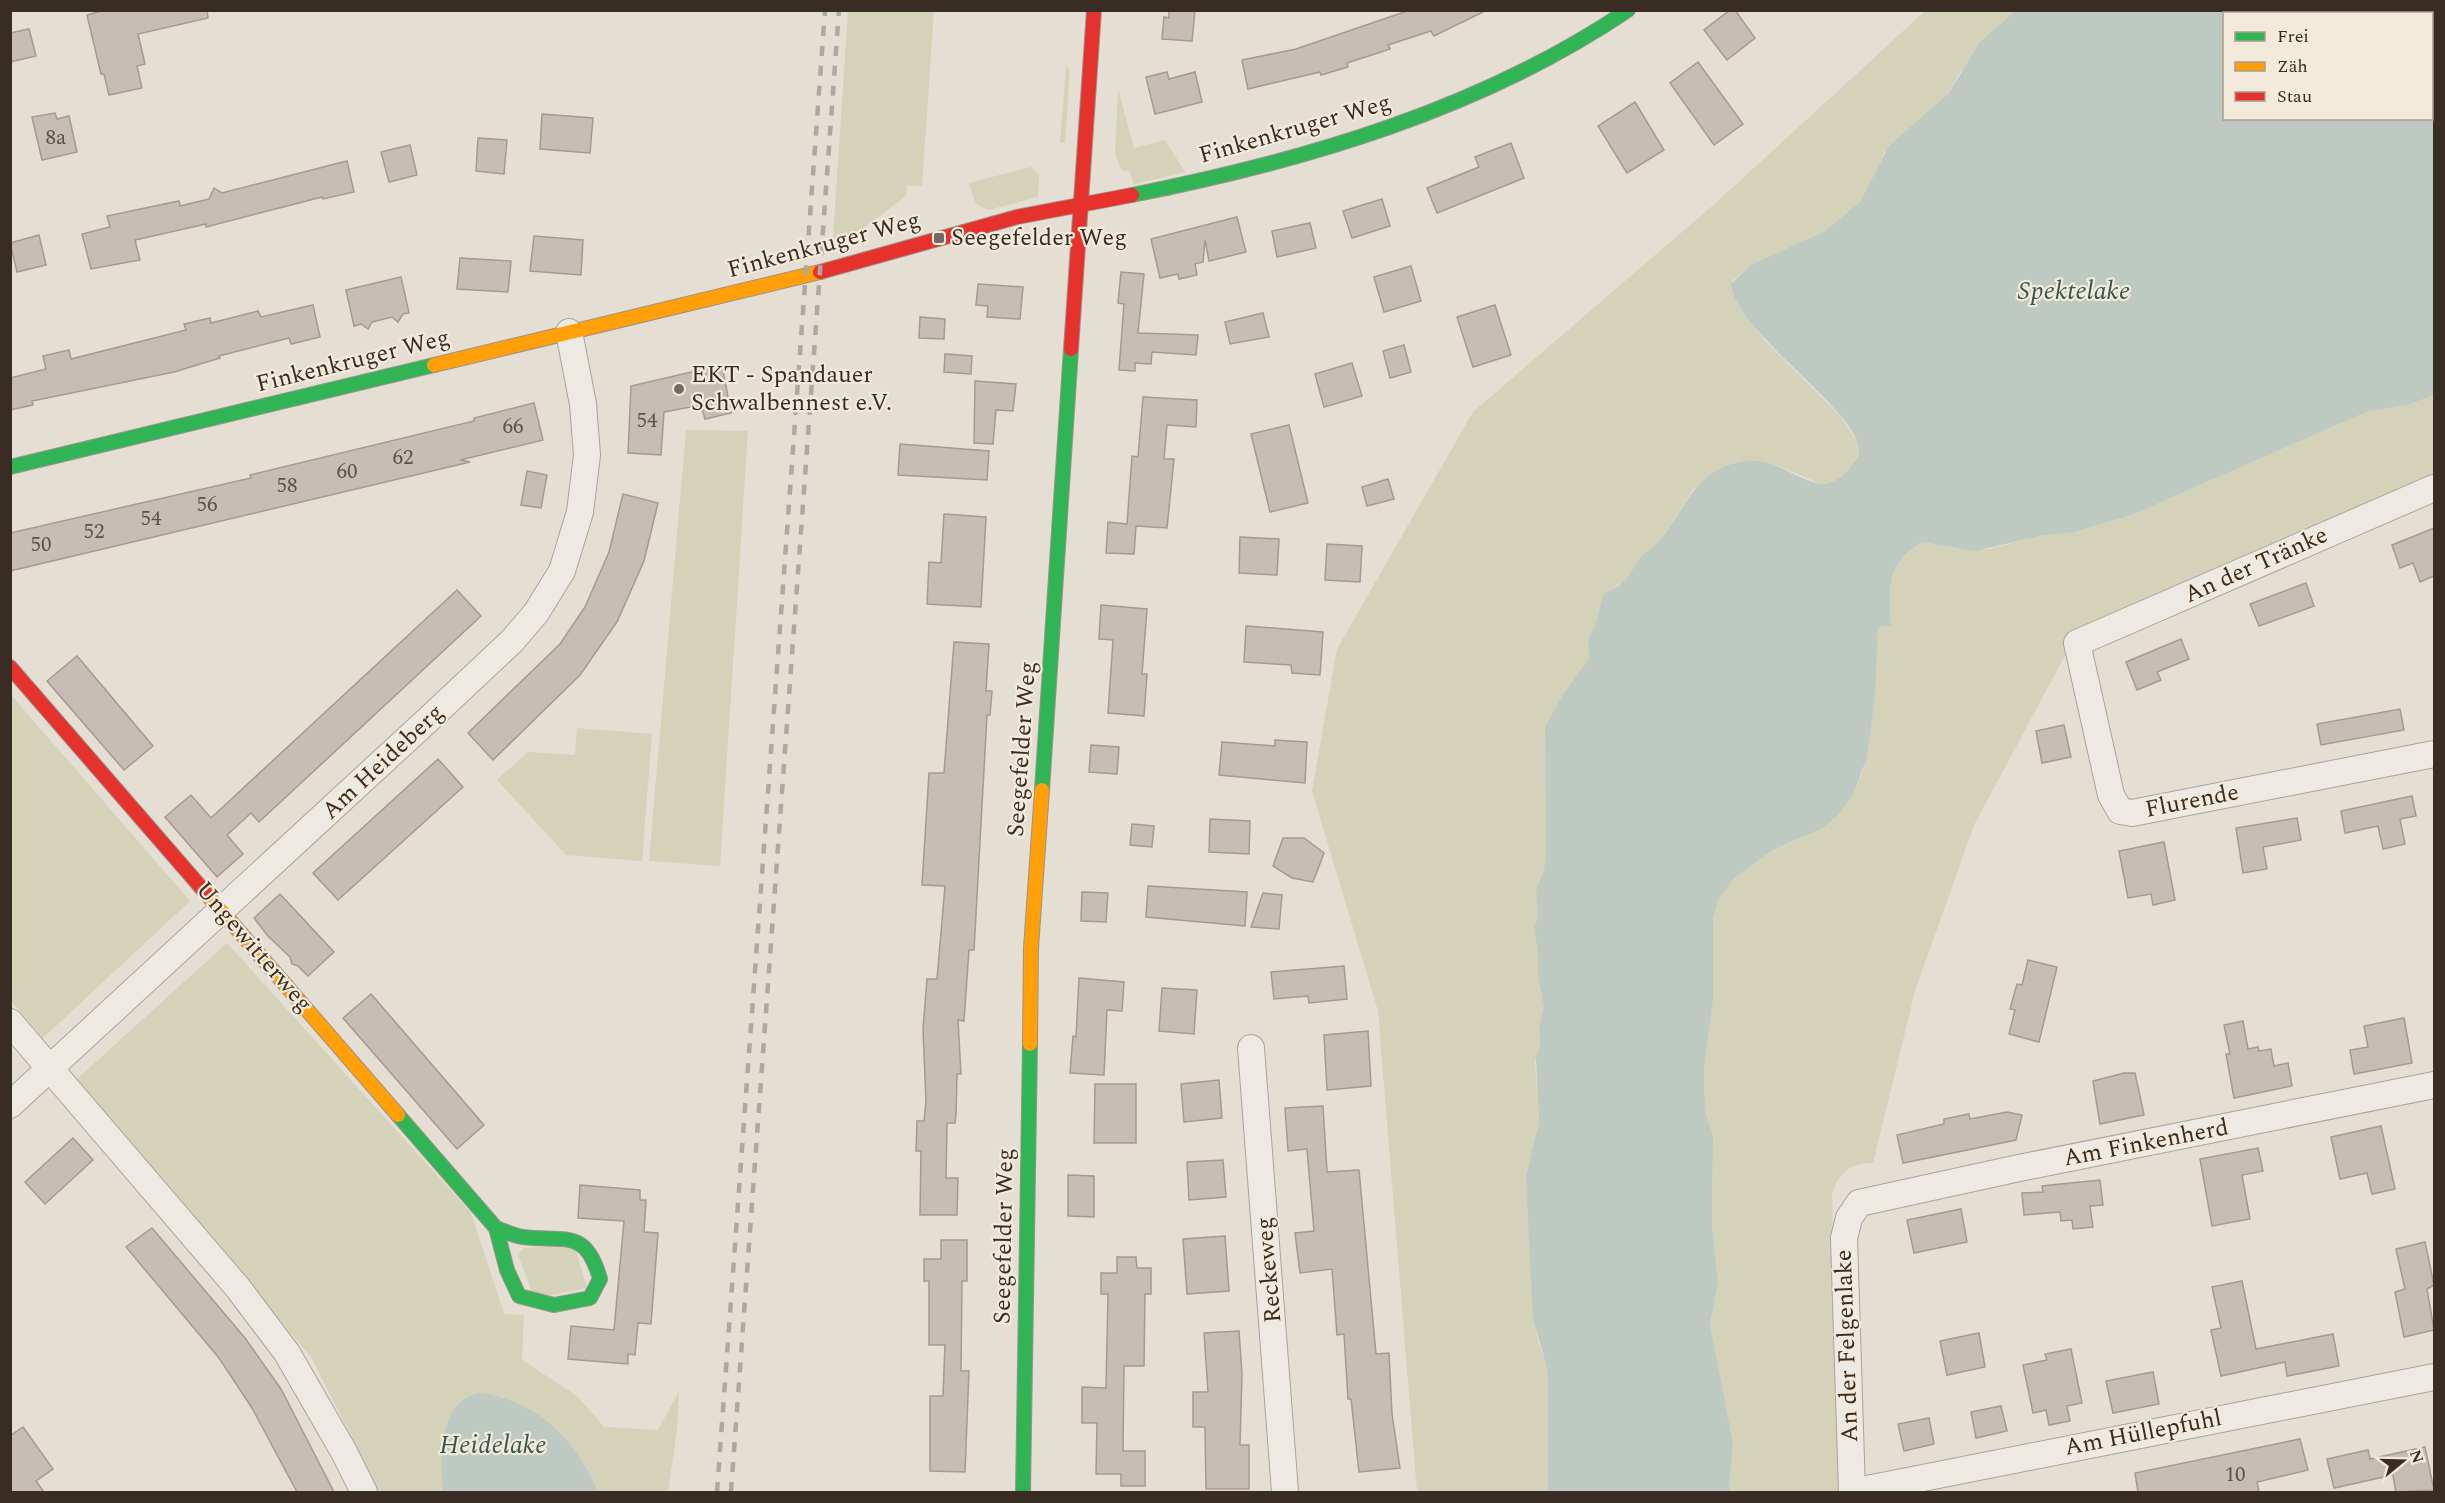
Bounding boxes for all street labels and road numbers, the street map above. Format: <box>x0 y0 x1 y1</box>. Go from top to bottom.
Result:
street label: Finkenkruger Weg <box>1195 84 1395 174</box>
street label: Finkenkruger Weg <box>723 202 925 288</box>
street label: Finkenkruger Weg <box>252 320 454 402</box>
street label: An der Tränke <box>2178 517 2334 613</box>
street label: Seegefelder Weg <box>998 660 1046 838</box>
street label: Am Heideberg <box>314 696 452 828</box>
street label: Flurende <box>2142 774 2242 828</box>
street label: Ungewitterweg <box>187 873 321 1021</box>
street label: Am Finkenherd <box>2060 1109 2232 1177</box>
street label: Seegefelder Weg <box>984 1148 1024 1324</box>
street label: Reckeweg <box>1246 1215 1292 1325</box>
street label: An der Felgenlake <box>1826 1249 1868 1443</box>
street label: Am Hüllepfuhl <box>2061 1400 2225 1466</box>

